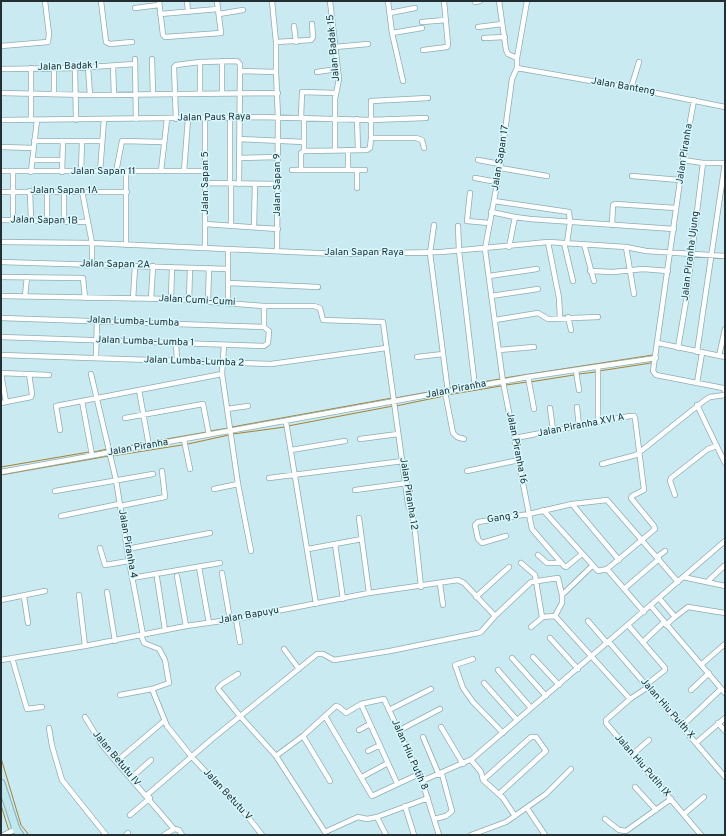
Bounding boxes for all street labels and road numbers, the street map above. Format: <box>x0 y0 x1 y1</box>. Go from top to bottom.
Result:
street label: Jalan Badak 15 <box>325 14 343 82</box>
street label: Jalan Badak 1 <box>37 60 99 74</box>
street label: Jalan Banteng <box>590 75 656 99</box>
street label: Jalan Paus Raya <box>177 111 251 125</box>
street label: Jalan Piranha <box>674 123 696 185</box>
street label: Jalan Sapan 17 <box>490 124 512 192</box>
street label: Jalan Sapan 5 <box>200 151 212 215</box>
street label: Jalan Sapan 9 <box>272 153 284 217</box>
street label: Jalan Sapan 11 <box>71 166 135 178</box>
street label: Jalan Sapan 1A <box>30 185 98 197</box>
street label: Jalan Piranha Ujung <box>680 211 702 301</box>
street label: Jalan Sapan 1B <box>10 214 78 228</box>
street label: Jalan Sapan Raya <box>324 247 404 259</box>
street label: Jalan Sapan 2A <box>80 258 150 272</box>
street label: Jalan Cumi-Cumi <box>158 293 236 309</box>
street label: Jalan Lumba-Lumba <box>87 314 179 330</box>
street label: Jalan Lumba-Lumba 1 <box>96 334 194 350</box>
street label: Jalan Lumba-Lumba 2 <box>144 354 244 370</box>
street label: Jalan Piranha <box>425 378 487 402</box>
street label: Jalan Piranha 16 <box>503 411 529 485</box>
street label: Jalan Piranha XVI A <box>537 412 625 440</box>
street label: Jalan Piranha <box>107 437 169 459</box>
street label: Jalan Piranha 12 <box>396 457 420 531</box>
street label: Jalan Piranha 4 <box>115 509 139 579</box>
street label: Gang 3 <box>486 510 520 526</box>
street label: Jalan Bapuyu <box>218 605 280 627</box>
street label: Jalan Hiu Puith X <box>637 676 697 742</box>
street label: Jalan Hiu Putih 8 <box>388 718 430 792</box>
street label: Jalan Betutu IV <box>89 729 143 789</box>
street label: Jalan Hiu Putih IX <box>612 732 672 800</box>
street label: Jalan Betutu V <box>200 767 254 823</box>

